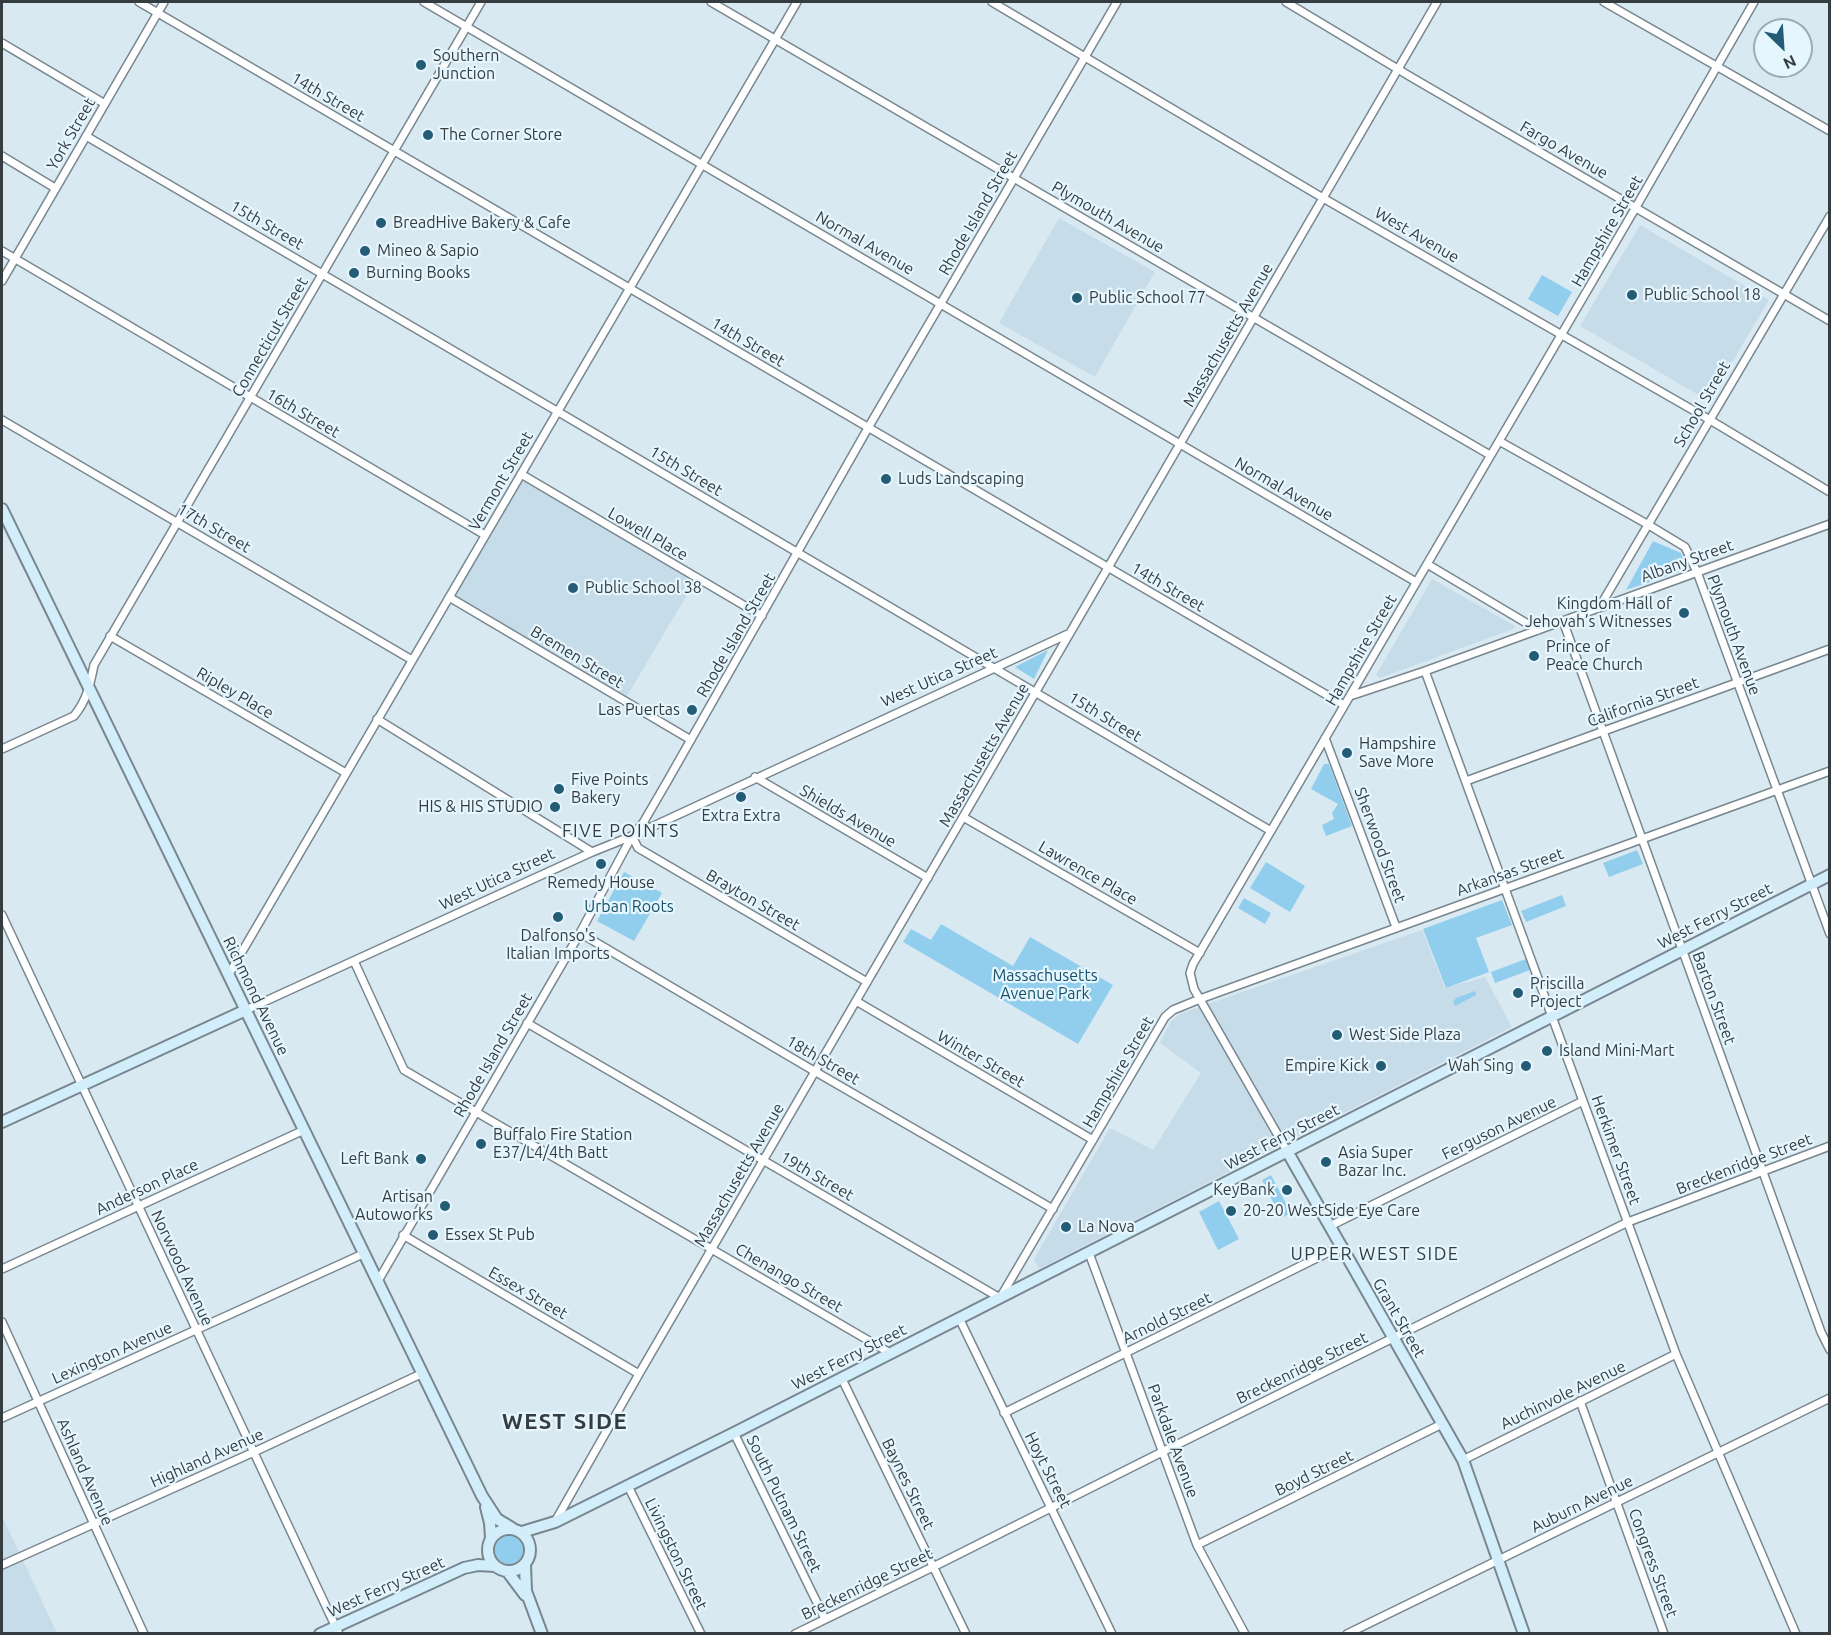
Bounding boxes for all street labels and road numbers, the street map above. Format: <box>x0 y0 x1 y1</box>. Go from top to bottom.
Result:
street label: 14th Street <box>288 68 368 126</box>
street label: York Street <box>43 94 99 174</box>
street label: Fargo Avenue <box>1517 117 1611 183</box>
street label: Rhode Island Street <box>935 147 1021 279</box>
street label: Hampshire Street <box>1567 172 1647 290</box>
street label: Plymouth Avenue <box>1048 177 1168 257</box>
street label: 15th Street <box>227 196 307 254</box>
street label: West Avenue <box>1371 203 1463 267</box>
street label: Normal Avenue <box>812 207 918 279</box>
street label: Massachusetts Avenue <box>1179 260 1277 410</box>
street label: Connecticut Street <box>228 274 312 400</box>
street label: 14th Street <box>708 313 788 371</box>
street label: School Street <box>1670 358 1734 450</box>
street label: 16th Street <box>263 384 343 442</box>
street label: Vermont Street <box>465 428 537 534</box>
street label: 15th Street <box>646 442 726 500</box>
street label: Normal Avenue <box>1231 453 1337 525</box>
street label: 17th Street <box>174 499 254 557</box>
street label: Lowell Place <box>605 503 691 565</box>
street label: Albany Street <box>1638 535 1736 587</box>
street label: 14th Street <box>1128 558 1208 616</box>
street label: Rhode Island Street <box>693 569 779 701</box>
street label: Plymouth Avenue <box>1703 572 1765 698</box>
street label: Hampshire Street <box>1321 591 1401 709</box>
street label: Bremen Street <box>527 622 627 692</box>
street label: West Utica Street <box>878 643 1000 711</box>
street label: Ripley Place <box>193 663 277 723</box>
street label: California Street <box>1585 673 1701 731</box>
street label: Massachusetts Avenue <box>935 680 1033 830</box>
street label: 15th Street <box>1065 688 1145 746</box>
street label: Shields Avenue <box>796 781 900 851</box>
street label: Sherwood Street <box>1350 785 1410 905</box>
street label: Lawrence Place <box>1035 837 1141 909</box>
street label: West Utica Street <box>436 844 558 914</box>
street label: Arkansas Street <box>1454 844 1566 900</box>
street label: Brayton Street <box>703 865 803 935</box>
street label: West Ferry Street <box>1654 879 1776 953</box>
street label: Richmond Avenue <box>219 934 293 1058</box>
street label: Barton Street <box>1688 949 1740 1047</box>
street label: Rhode Island Street <box>450 989 536 1121</box>
street label: Hampshire Street <box>1078 1013 1158 1131</box>
street label: Winter Street <box>934 1026 1028 1092</box>
street label: 18th Street <box>783 1031 863 1089</box>
street label: Ferguson Avenue <box>1439 1092 1559 1164</box>
street label: Herkimer Street <box>1587 1093 1645 1207</box>
street label: Massachusetts Avenue <box>690 1100 788 1250</box>
street label: West Ferry Street <box>1221 1100 1343 1174</box>
street label: Breckenridge Street <box>1673 1129 1815 1199</box>
street label: 19th Street <box>777 1147 857 1205</box>
street label: Anderson Place <box>93 1155 201 1219</box>
street label: Norwood Avenue <box>147 1207 217 1329</box>
street label: Chenango Street <box>732 1239 846 1317</box>
street label: Essex Street <box>485 1263 571 1323</box>
street label: Grant Street <box>1369 1275 1429 1361</box>
street label: Arnold Street <box>1119 1288 1215 1348</box>
street label: Lexington Avenue <box>49 1318 175 1388</box>
street label: West Ferry Street <box>788 1320 910 1394</box>
street label: Breckenridge Street <box>1233 1328 1371 1408</box>
street label: Auchinvole Avenue <box>1497 1356 1629 1434</box>
street label: Parkdale Avenue <box>1144 1381 1202 1501</box>
street label: Ashland Avenue <box>53 1415 117 1529</box>
street label: Highland Avenue <box>147 1424 267 1492</box>
street label: Hoyt Street <box>1021 1429 1075 1511</box>
street label: South Putnam Street <box>742 1432 826 1576</box>
street label: Baynes Street <box>878 1435 938 1533</box>
street label: Boyd Street <box>1272 1446 1356 1500</box>
street label: Auburn Avenue <box>1528 1471 1636 1537</box>
street label: Livingston Street <box>641 1495 711 1613</box>
street label: Congress Street <box>1624 1506 1682 1620</box>
street label: Breckenridge Street <box>798 1544 936 1624</box>
street label: West Ferry Street <box>325 1553 447 1621</box>

